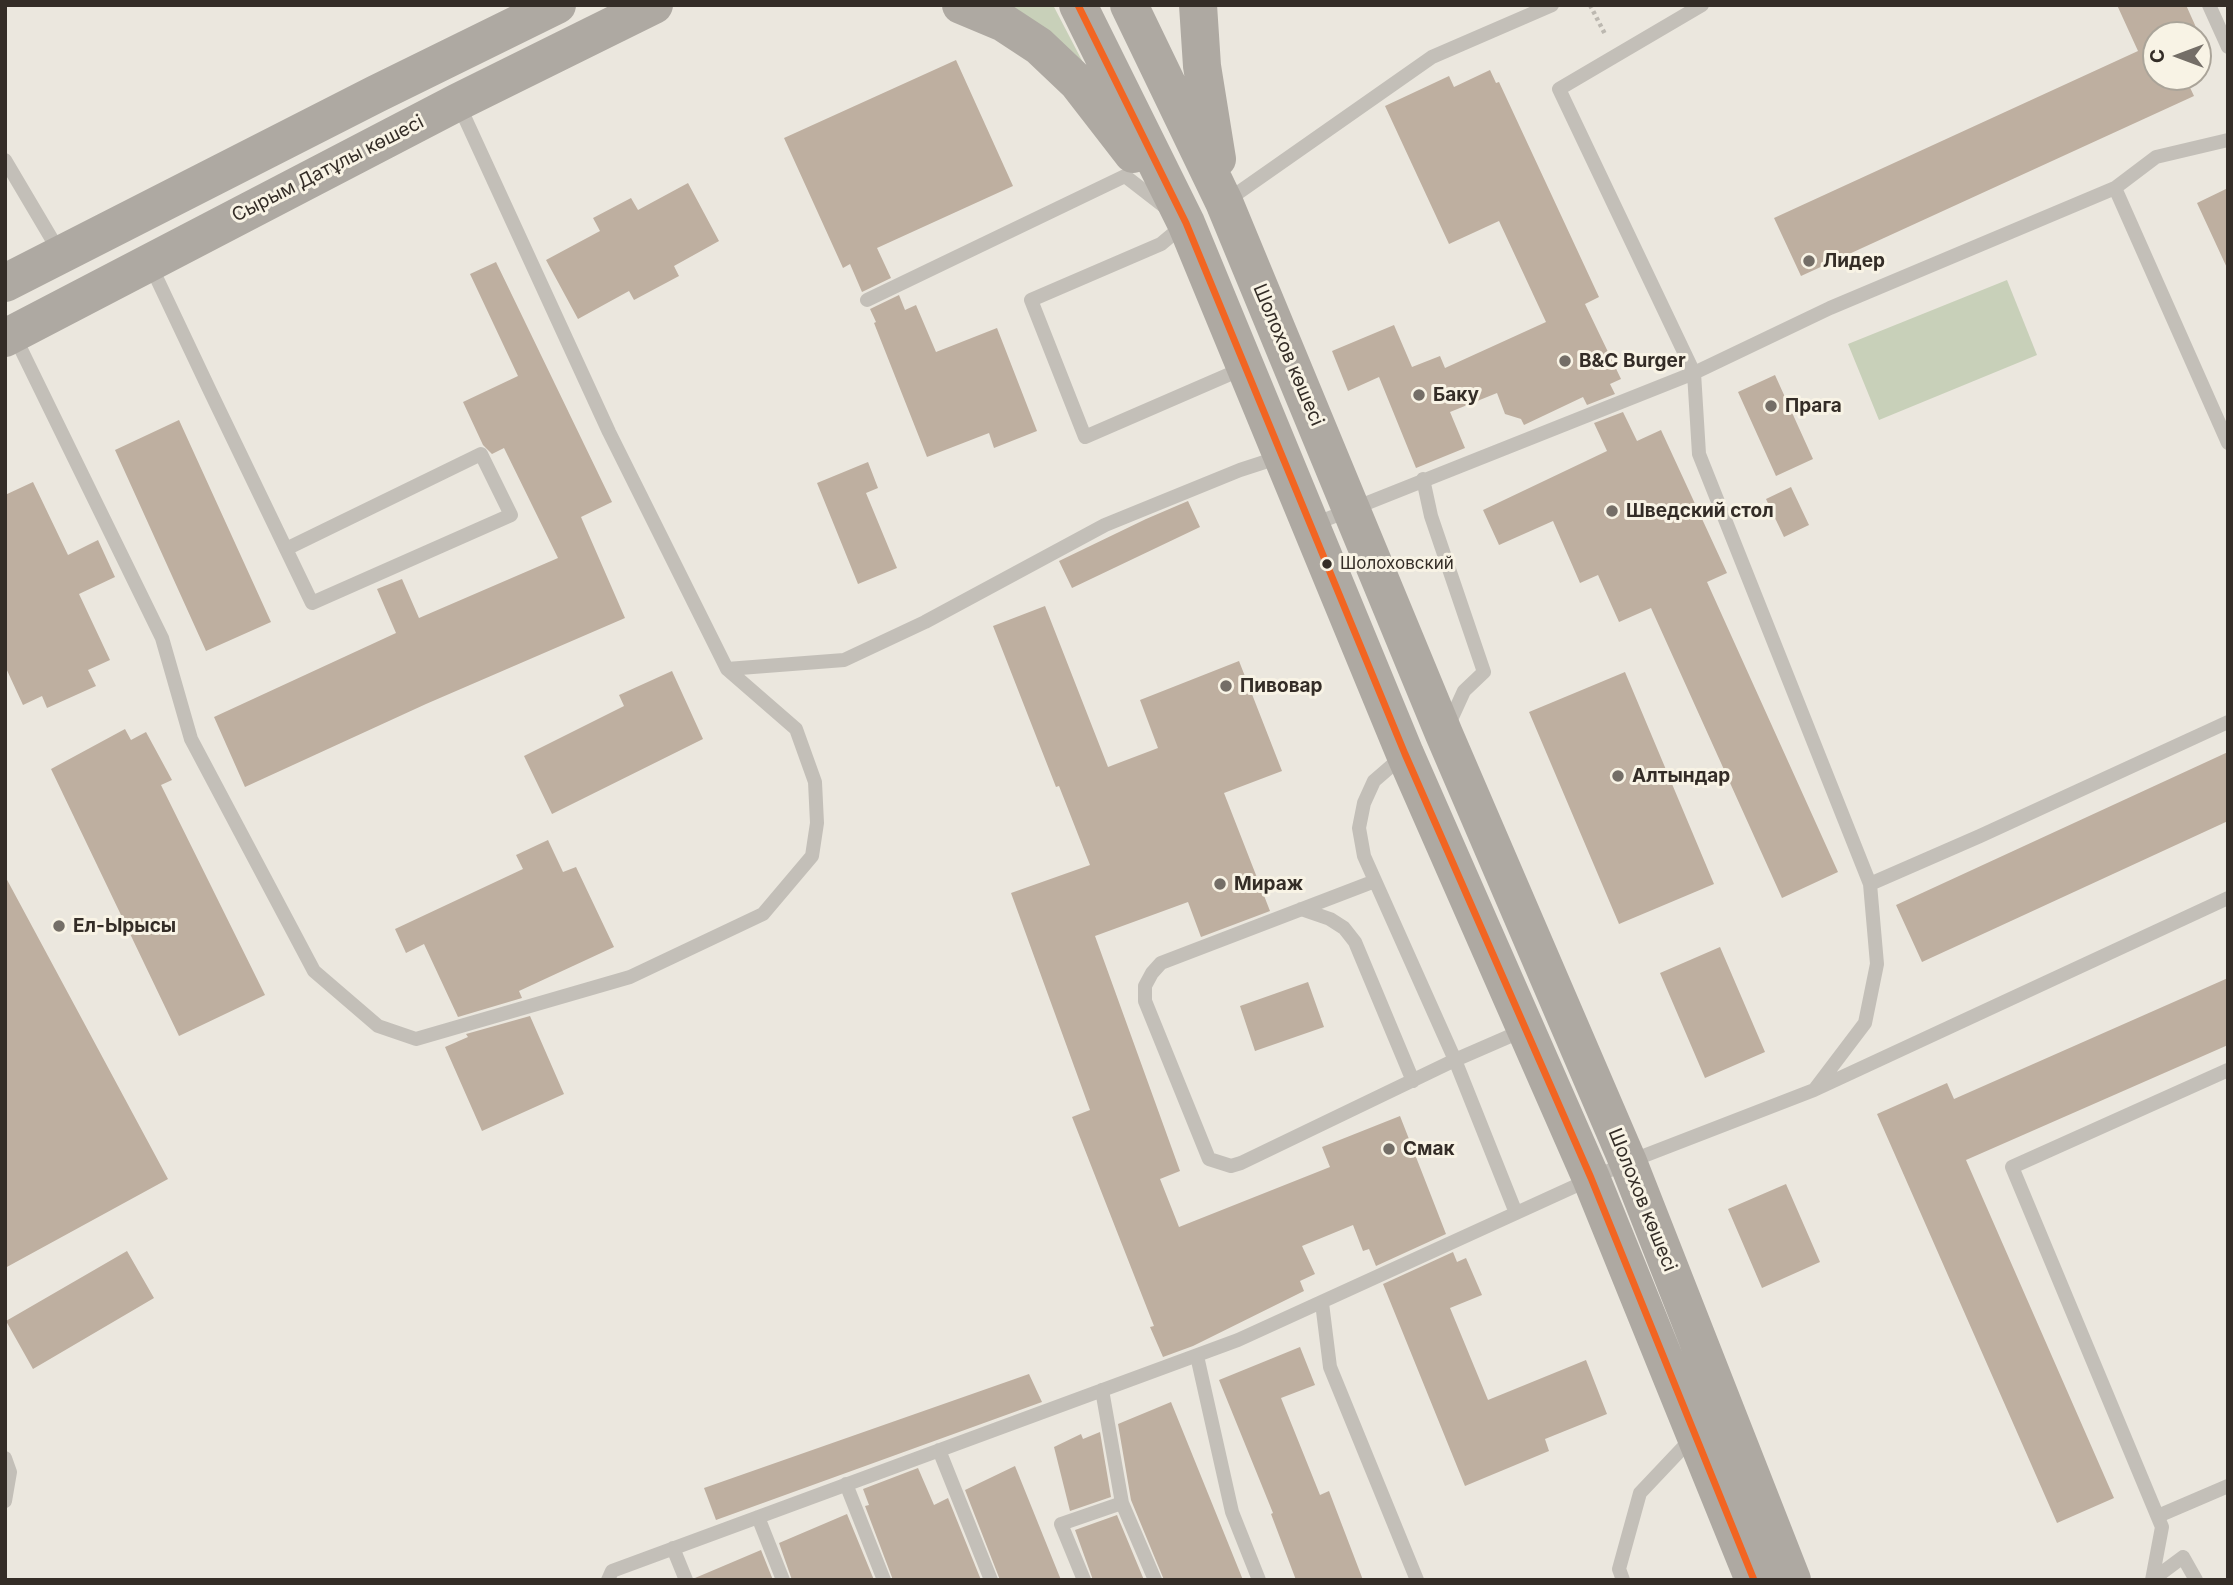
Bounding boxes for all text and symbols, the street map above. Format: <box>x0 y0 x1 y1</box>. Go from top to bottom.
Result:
north arrow <box>2142 21 2212 91</box>
text: С <box>2146 49 2169 63</box>
street label: Сырым Датұлы көшесі <box>228 111 428 227</box>
place label: Лидер <box>1823 250 1885 272</box>
marker: Лидер <box>1801 253 1817 269</box>
street label: Шолохов көшесі <box>1248 280 1328 430</box>
place label: B&C Burger <box>1579 350 1686 372</box>
marker: B&C Burger <box>1557 353 1573 369</box>
place label: Баку <box>1433 384 1479 406</box>
marker: Баку <box>1411 387 1427 403</box>
place label: Прага <box>1785 395 1842 417</box>
marker: Прага <box>1763 398 1779 414</box>
place label: Шведский стол <box>1626 500 1774 522</box>
marker: Шведский стол <box>1604 503 1620 519</box>
place label: Шолоховский <box>1340 554 1454 574</box>
marker: Шолоховский <box>1320 557 1334 571</box>
place label: Пивовар <box>1240 675 1323 697</box>
marker: Пивовар <box>1218 678 1234 694</box>
place label: Алтындар <box>1632 765 1730 787</box>
marker: Алтындар <box>1610 768 1626 784</box>
place label: Мираж <box>1234 873 1303 895</box>
marker: Мираж <box>1212 876 1228 892</box>
place label: Ел-Ырысы <box>73 915 176 937</box>
marker: Ел-Ырысы <box>51 918 67 934</box>
street label: Шолохов көшесі <box>1603 1125 1681 1275</box>
place label: Смак <box>1403 1138 1455 1160</box>
marker: Смак <box>1381 1141 1397 1157</box>

